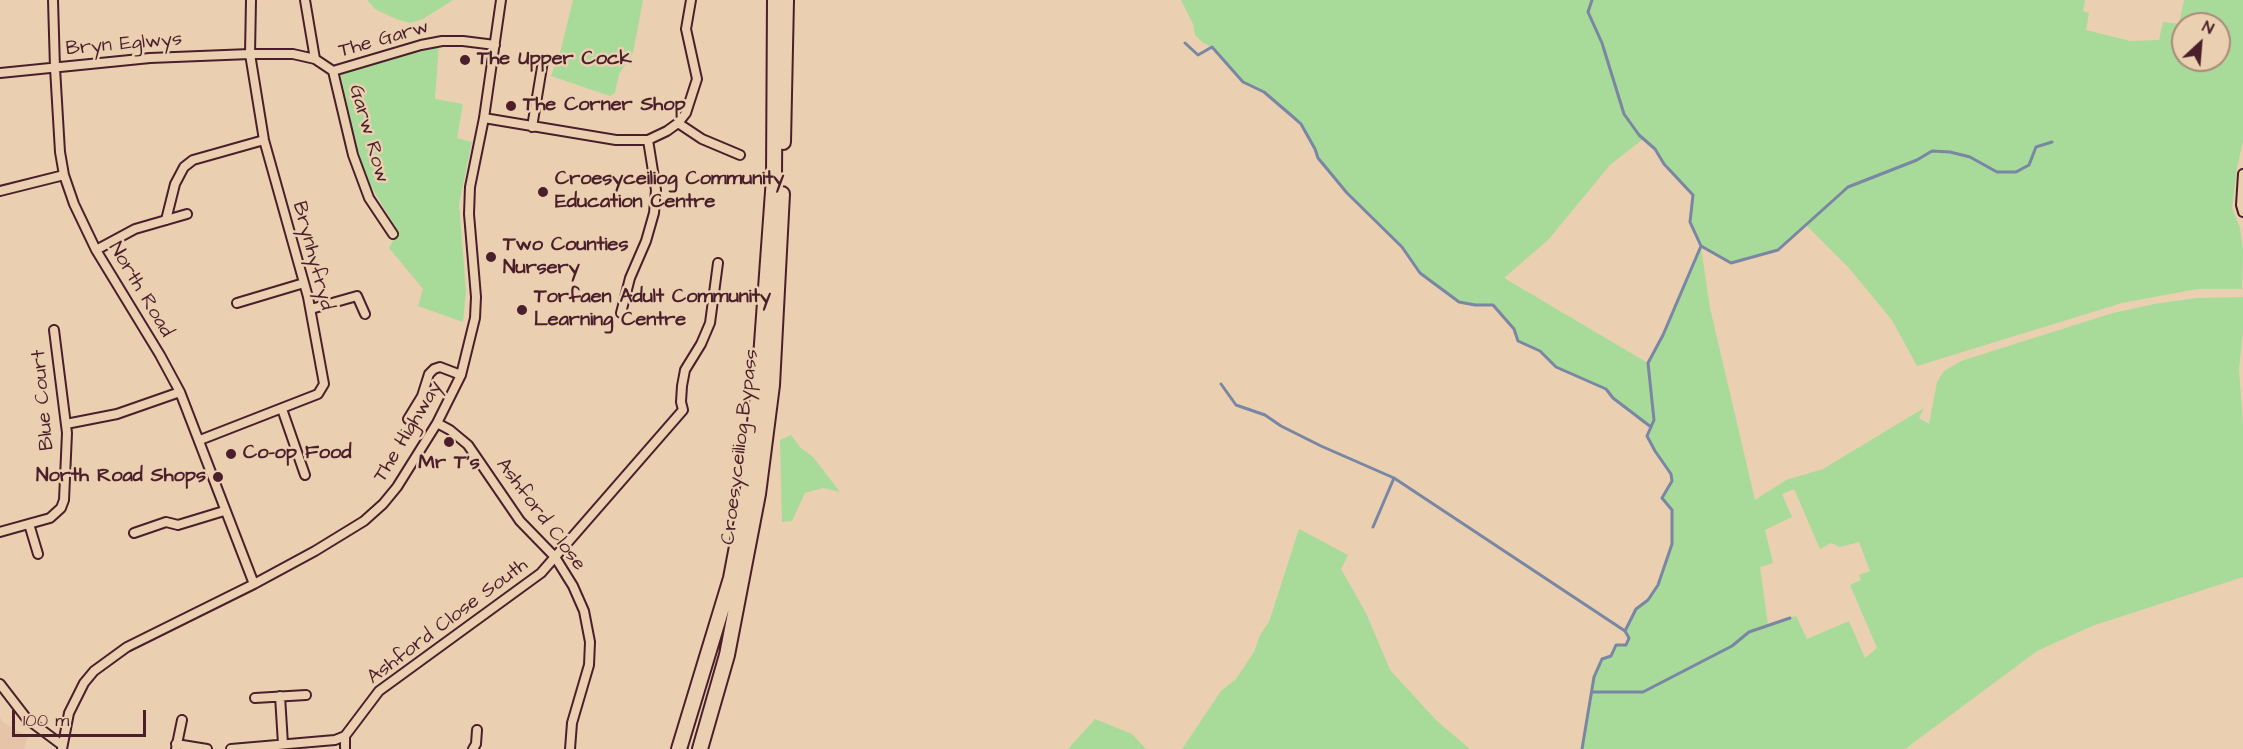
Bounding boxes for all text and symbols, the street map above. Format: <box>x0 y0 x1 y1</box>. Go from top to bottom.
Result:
north arrow <box>2171 12 2231 72</box>
street label: The Garw <box>336 16 432 64</box>
text: N <box>2199 16 2217 40</box>
street label: Bryn Eglwys <box>65 28 183 62</box>
place label: The Upper Cock <box>477 48 632 72</box>
marker: The Upper Cock <box>458 53 472 67</box>
street label: Garw Row <box>343 82 393 186</box>
place label: The Corner Shop <box>523 94 686 118</box>
marker: The Corner Shop <box>504 99 518 113</box>
place label: Croesyceiliog Community Education Centre <box>555 168 784 215</box>
marker: Croesyceiliog Community Education Centre <box>536 185 550 199</box>
street label: Brynhyfryd <box>286 199 338 313</box>
place label: Two Counties Nursery <box>503 234 628 281</box>
street label: North Road <box>102 238 178 342</box>
marker: Two Counties Nursery <box>484 250 498 264</box>
place label: Torfaen Adult Community Learning Centre <box>534 286 771 333</box>
marker: Torfaen Adult Community Learning Centre <box>515 303 529 317</box>
street label: Croesyceiliog Bypass <box>717 348 765 546</box>
street label: Blue Court <box>28 349 60 451</box>
street label: The Highway <box>369 377 449 487</box>
marker: Mr T's <box>442 435 456 449</box>
place label: Co-op Food <box>243 442 352 466</box>
marker: Co-op Food <box>224 447 238 461</box>
place label: Mr T's <box>418 452 480 476</box>
street label: Ashford Close <box>490 454 590 576</box>
place label: North Road Shops <box>36 465 206 489</box>
marker: North Road Shops <box>211 470 225 484</box>
street label: Ashford Close South <box>363 554 533 690</box>
scale bar <box>15 698 148 736</box>
text: 100 m <box>23 708 69 733</box>

